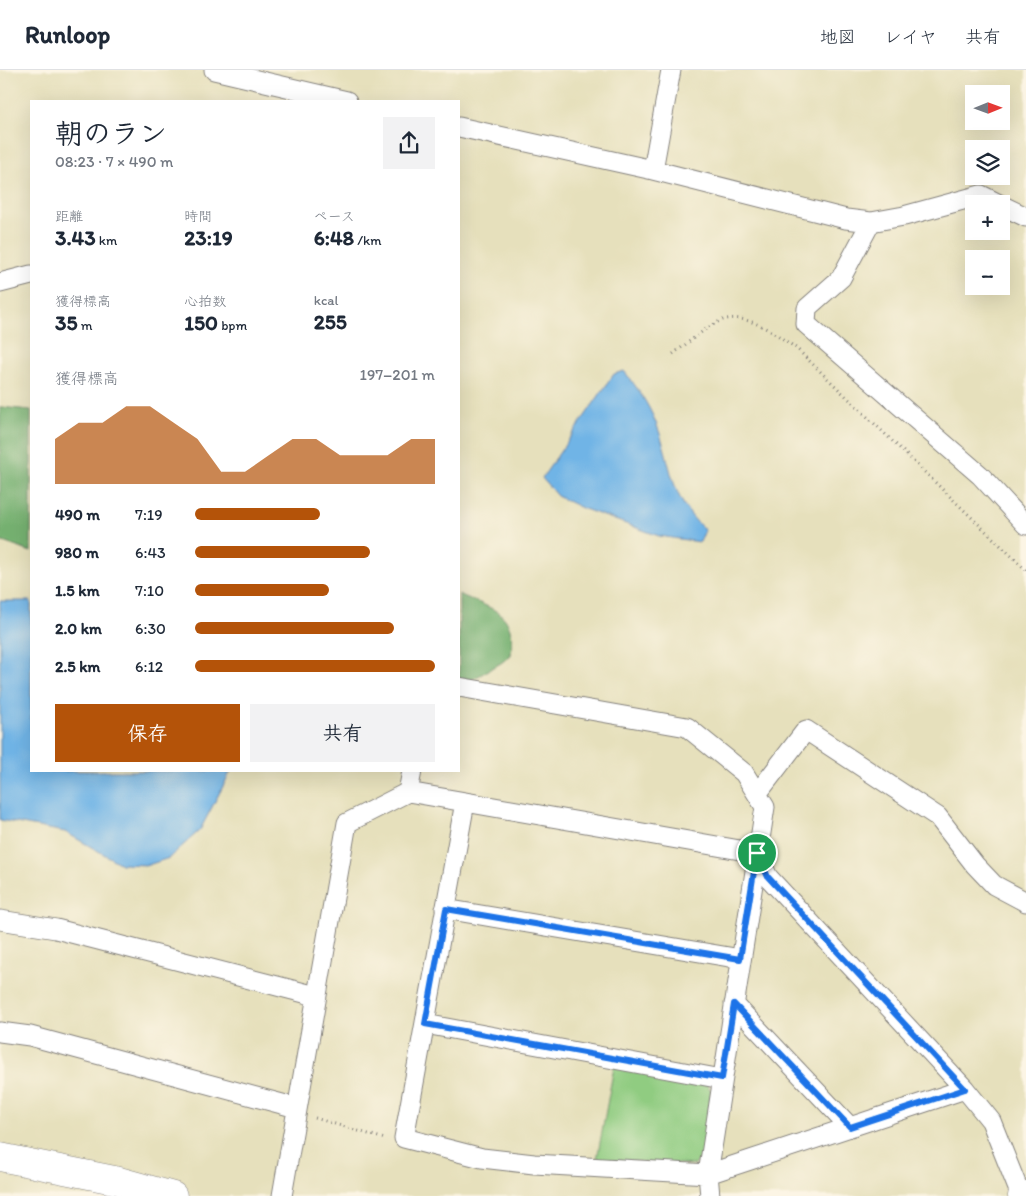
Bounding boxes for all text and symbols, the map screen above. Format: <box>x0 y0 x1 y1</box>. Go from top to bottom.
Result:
text: Runloop <box>25 20 110 49</box>
text: 地図 <box>820 26 856 48</box>
text: レイヤ <box>884 26 937 48</box>
text: 共有 <box>965 26 1001 48</box>
north arrow <box>965 85 1010 130</box>
map controls <box>965 85 1010 295</box>
text: 朝のラン <box>55 116 167 150</box>
button: share <box>383 117 435 169</box>
button: layers <box>965 140 1010 185</box>
text: 08:23 · 7 × 490 m <box>55 152 174 171</box>
button: + <box>965 195 1010 240</box>
text: 距離 <box>55 208 83 225</box>
text: 時間 <box>184 208 212 225</box>
text: ペース <box>314 208 355 225</box>
text: 3.43 <box>55 225 96 250</box>
text: 23:19 <box>184 225 233 250</box>
text: 6:48 <box>314 225 354 250</box>
text: km <box>96 232 117 249</box>
text: /km <box>354 232 382 249</box>
button: − <box>965 250 1010 295</box>
text: kcal <box>314 292 339 309</box>
text: 獲得標高 <box>55 293 111 310</box>
text: 心拍数 <box>184 293 226 310</box>
text: 255 <box>314 309 347 334</box>
text: 35 <box>55 310 77 335</box>
text: 150 <box>184 310 218 335</box>
text: m <box>77 317 92 334</box>
text: bpm <box>218 317 247 334</box>
text: 197–201 m <box>360 365 435 384</box>
text: 獲得標高 <box>55 369 119 388</box>
text: 490 m <box>55 505 100 524</box>
text: 7:19 <box>135 505 163 524</box>
text: 980 m <box>55 543 99 562</box>
text: 6:43 <box>135 543 166 562</box>
text: 1.5 km <box>55 581 100 600</box>
text: 7:10 <box>135 581 164 600</box>
text: 2.0 km <box>55 619 102 638</box>
text: 6:30 <box>135 619 166 638</box>
text: 2.5 km <box>55 657 101 676</box>
text: 6:12 <box>135 657 163 676</box>
button: 保存 <box>55 704 240 762</box>
button: 共有 <box>250 704 435 762</box>
pin <box>736 832 778 874</box>
icon: arrive <box>743 839 771 867</box>

